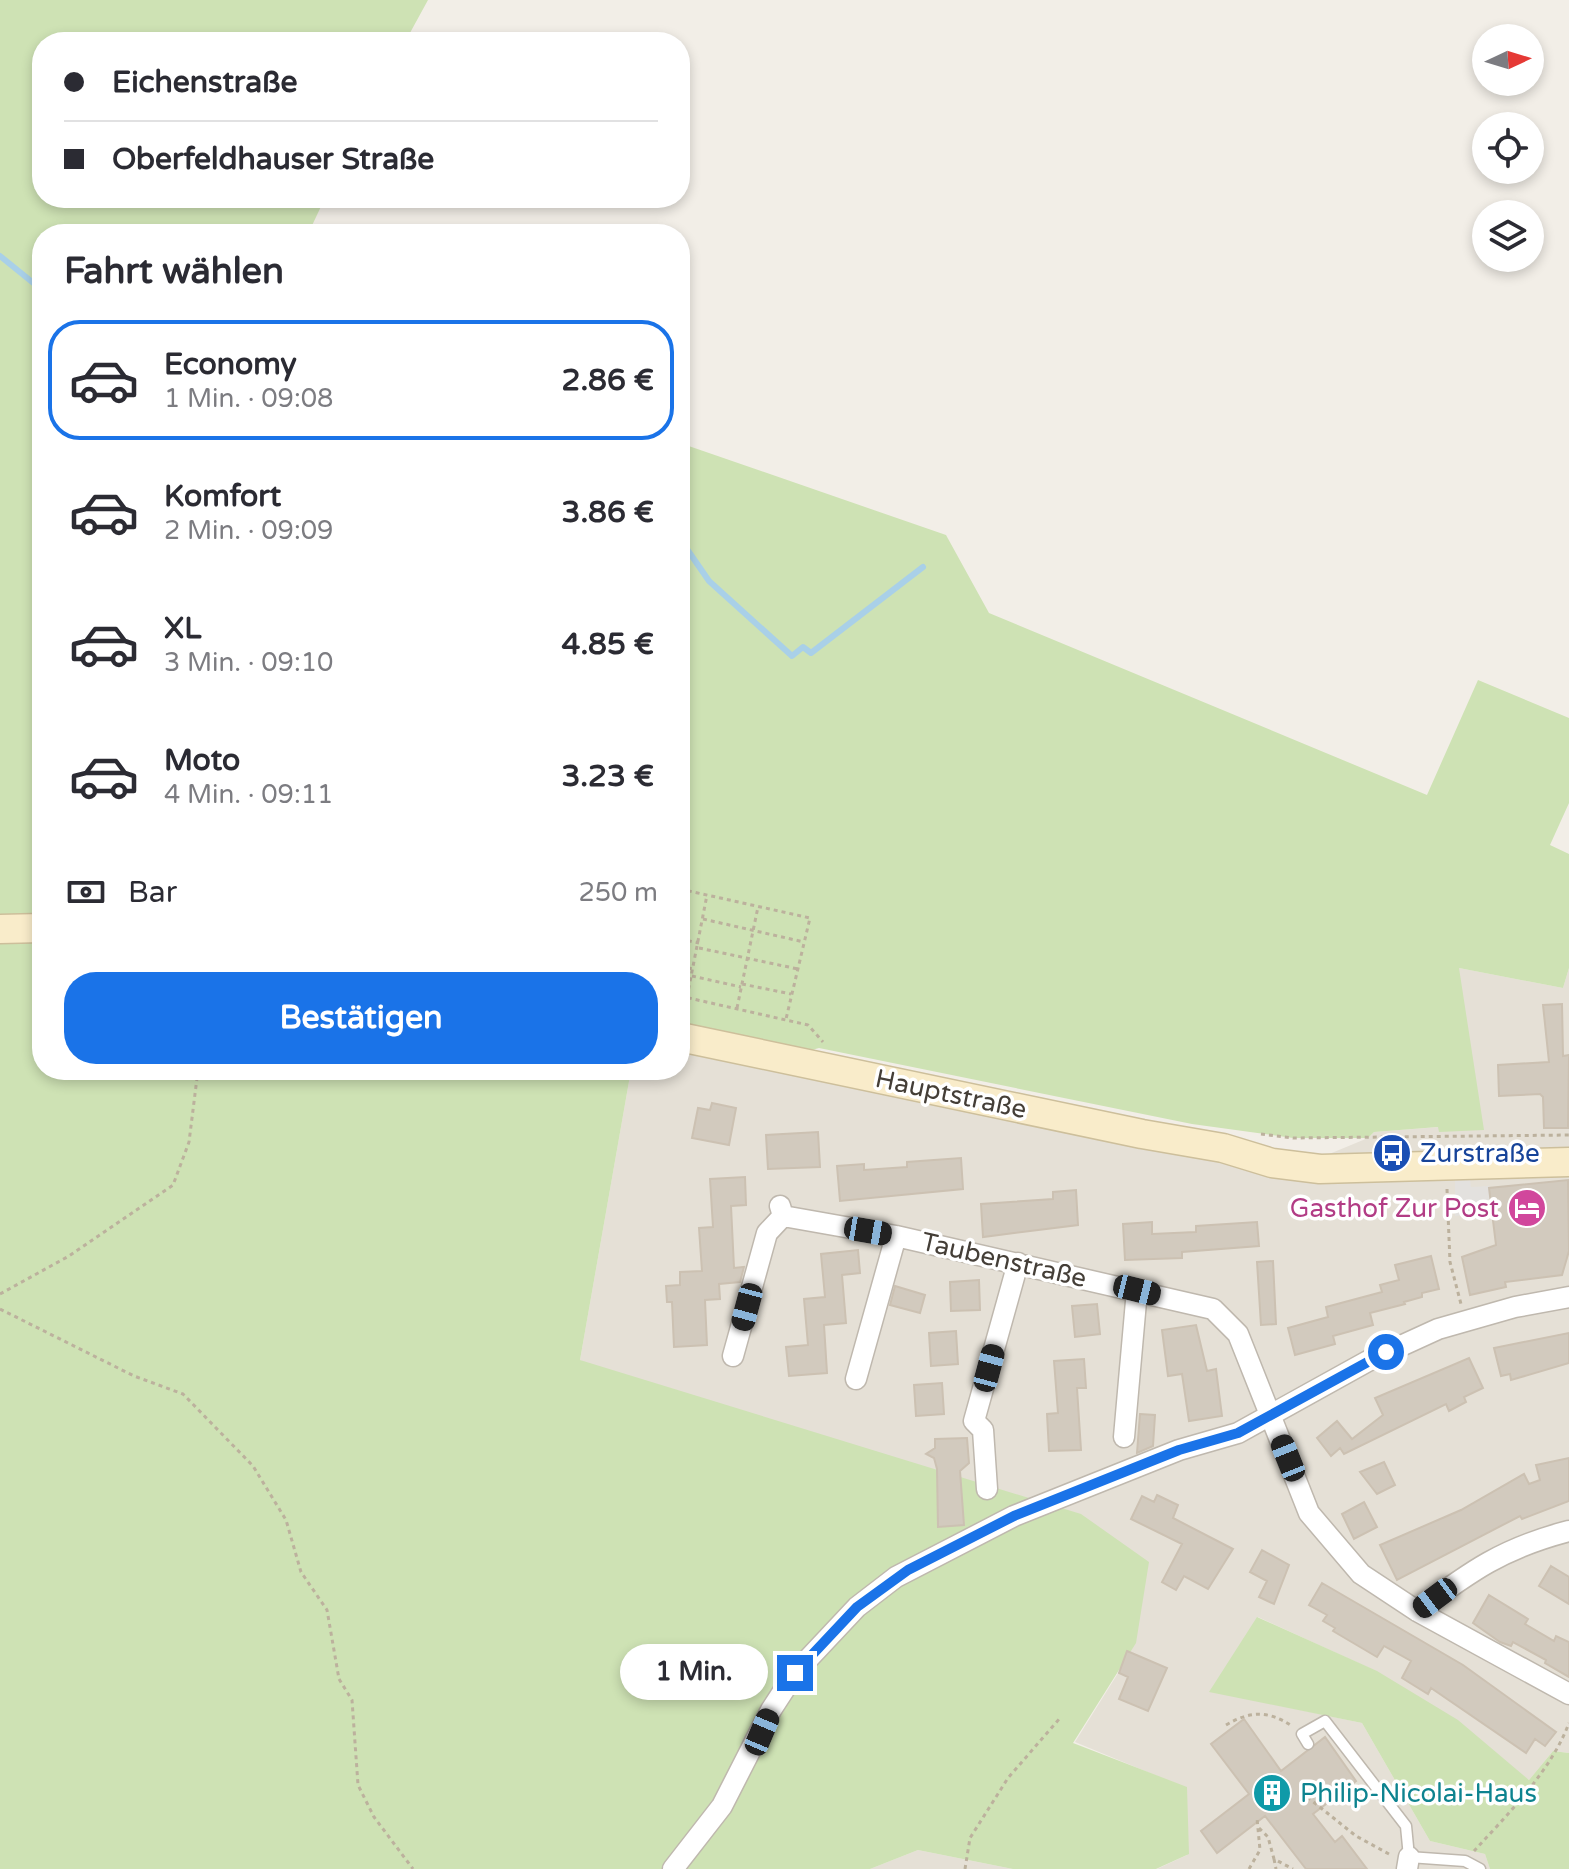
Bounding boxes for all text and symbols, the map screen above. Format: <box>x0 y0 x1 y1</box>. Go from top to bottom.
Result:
north arrow <box>1472 24 1544 96</box>
map controls <box>1472 24 1544 272</box>
text: Eichenstraße <box>112 64 297 101</box>
button: locate <box>1472 112 1544 184</box>
text: Oberfeldhauser Straße <box>112 141 434 178</box>
button: layers <box>1472 200 1544 272</box>
text: Fahrt wählen <box>64 250 284 293</box>
icon: car <box>68 344 140 416</box>
text: Economy <box>164 346 297 383</box>
text: 2.86 € <box>562 362 654 399</box>
text: 1 Min. · 09:08 <box>164 383 333 414</box>
icon: car <box>68 476 140 548</box>
text: Komfort <box>164 478 281 515</box>
text: 3.86 € <box>562 494 654 531</box>
text: 2 Min. · 09:09 <box>164 515 333 546</box>
icon: car <box>68 608 140 680</box>
text: XL <box>164 610 201 647</box>
text: 4.85 € <box>562 626 654 663</box>
text: 3 Min. · 09:10 <box>164 647 333 678</box>
icon: car <box>68 740 140 812</box>
text: Moto <box>164 742 240 779</box>
text: 3.23 € <box>561 758 654 795</box>
text: 4 Min. · 09:11 <box>164 779 333 810</box>
icon: cash <box>64 870 108 914</box>
text: Bar <box>128 874 177 911</box>
text: 250 m <box>578 877 658 908</box>
button: Bestätigen <box>64 972 658 1064</box>
street label: Hauptstraße <box>873 1063 1029 1125</box>
bus stop icon: Zurstraße <box>1371 1132 1413 1174</box>
place label: Zurstraße <box>1420 1138 1540 1169</box>
hotel icon: Gasthof Zur Post <box>1506 1187 1548 1229</box>
place label: Gasthof Zur Post <box>1290 1193 1499 1224</box>
car <box>842 1215 894 1247</box>
street label: Taubenstraße <box>918 1226 1090 1294</box>
car <box>1111 1273 1163 1307</box>
car <box>729 1281 765 1333</box>
route start <box>1368 1334 1404 1370</box>
car <box>971 1342 1007 1394</box>
car <box>1268 1431 1308 1485</box>
car <box>1409 1574 1461 1622</box>
callout: 1 Min. <box>619 1645 767 1701</box>
route end <box>777 1655 813 1691</box>
text: 1 Min. <box>655 1656 733 1687</box>
car <box>742 1705 782 1759</box>
building icon: Philip-Nicolai-Haus <box>1251 1772 1293 1814</box>
place label: Philip-Nicolai-Haus <box>1300 1778 1537 1809</box>

